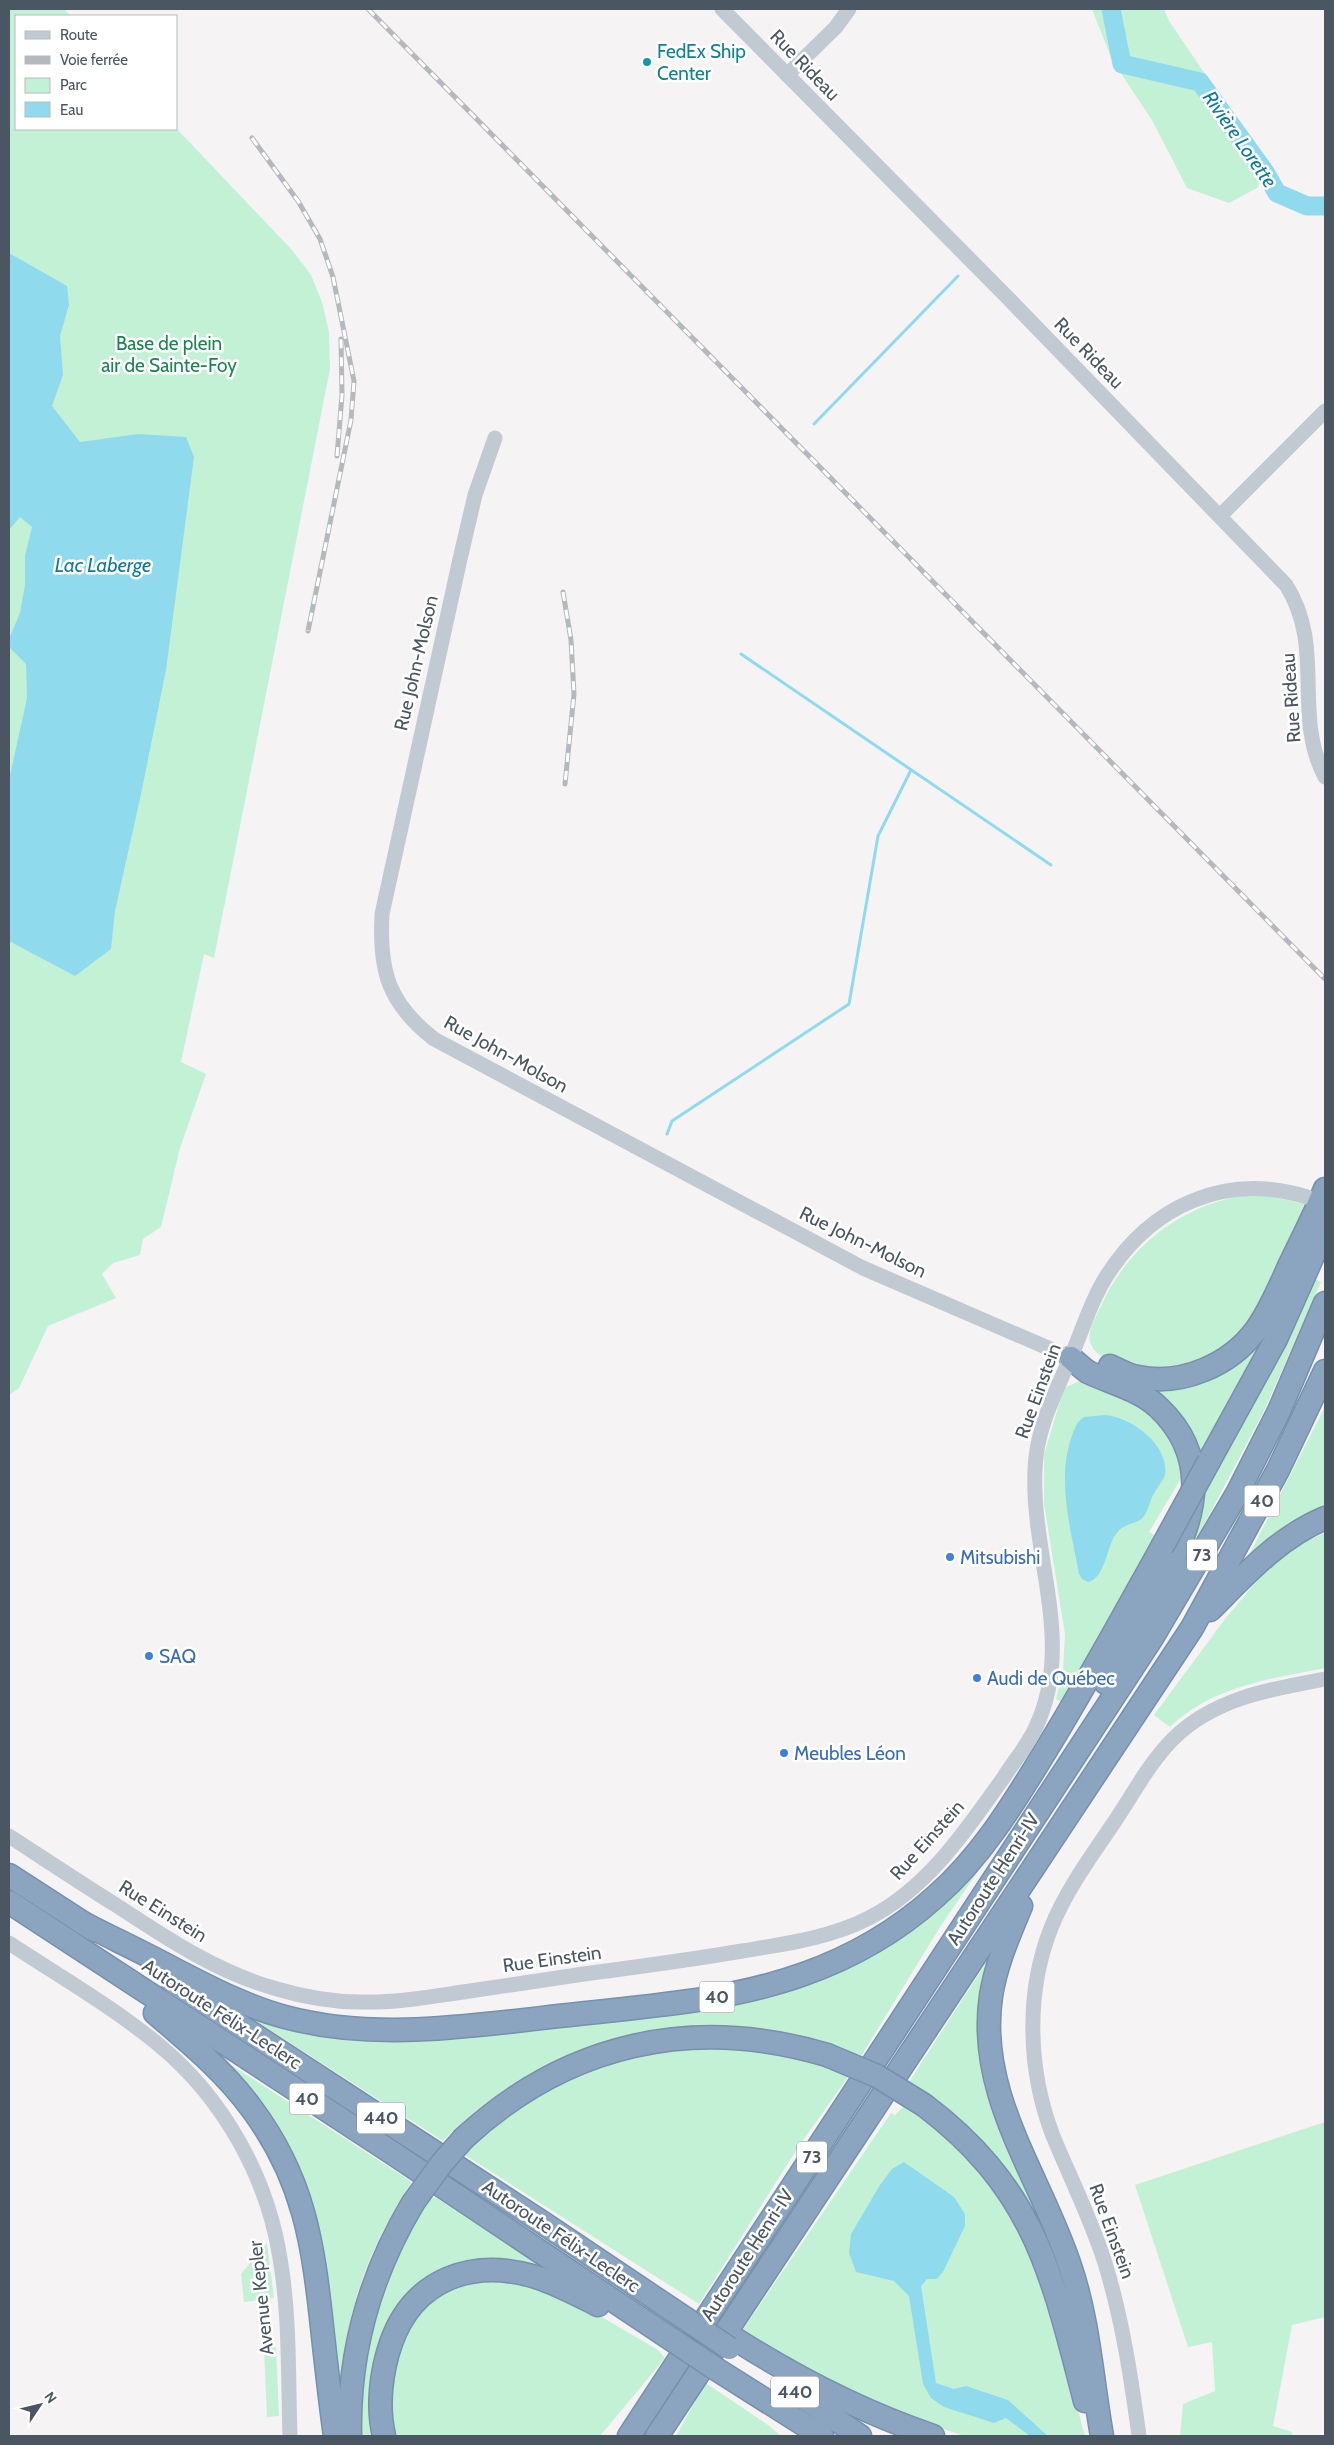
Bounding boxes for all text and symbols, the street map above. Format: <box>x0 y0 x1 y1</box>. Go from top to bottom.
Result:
legend <box>15 15 178 130</box>
street label: Rue Rideau <box>766 25 844 105</box>
text: Route <box>60 26 98 44</box>
place label: FedEx Ship Center <box>657 40 746 85</box>
text: Voie ferrée <box>60 51 128 69</box>
marker: FedEx Ship Center <box>641 56 653 68</box>
text: Parc <box>60 76 87 94</box>
water label: Rivière Lorette <box>1198 86 1282 192</box>
text: Eau <box>60 101 83 119</box>
street label: Rue Rideau <box>1050 313 1128 393</box>
park label: Base de plein air de Sainte-Foy <box>101 332 237 377</box>
water label: Lac Laberge <box>55 553 151 577</box>
street label: Rue John-Molson <box>389 593 443 733</box>
street label: Rue Rideau <box>1276 652 1306 744</box>
street label: Rue John-Molson <box>440 1010 572 1098</box>
street label: Rue John-Molson <box>796 1201 930 1283</box>
street label: Rue Einstein <box>1010 1340 1066 1442</box>
road number: 40 <box>1244 1485 1280 1516</box>
road number: 73 <box>1187 1540 1217 1570</box>
place label: Mitsubishi <box>960 1546 1040 1569</box>
marker: Mitsubishi <box>944 1551 956 1563</box>
place label: SAQ <box>159 1645 196 1668</box>
marker: SAQ <box>143 1650 155 1662</box>
place label: Audi de Québec <box>987 1667 1115 1690</box>
marker: Audi de Québec <box>971 1672 983 1684</box>
place label: Meubles Léon <box>794 1742 906 1765</box>
marker: Meubles Léon <box>778 1747 790 1759</box>
street label: Rue Einstein <box>885 1795 969 1885</box>
street label: Autoroute Henri-IV <box>942 1808 1044 1949</box>
street label: Rue Einstein <box>115 1875 211 1947</box>
street label: Rue Einstein <box>501 1941 603 1977</box>
street label: Autoroute Félix-Leclerc <box>138 1954 306 2074</box>
road number: 40 <box>700 1981 734 2012</box>
road number: 40 <box>290 2084 324 2114</box>
road number: 440 <box>357 2102 405 2134</box>
road number: 73 <box>797 2142 827 2172</box>
street label: Autoroute Félix-Leclerc <box>478 2175 644 2297</box>
street label: Rue Einstein <box>1084 2180 1140 2282</box>
street label: Autoroute Henri-IV <box>696 2184 798 2325</box>
street label: Avenue Kepler <box>244 2240 278 2356</box>
road number: 440 <box>771 2376 819 2408</box>
north arrow <box>15 2380 65 2430</box>
text: N <box>40 2388 61 2407</box>

